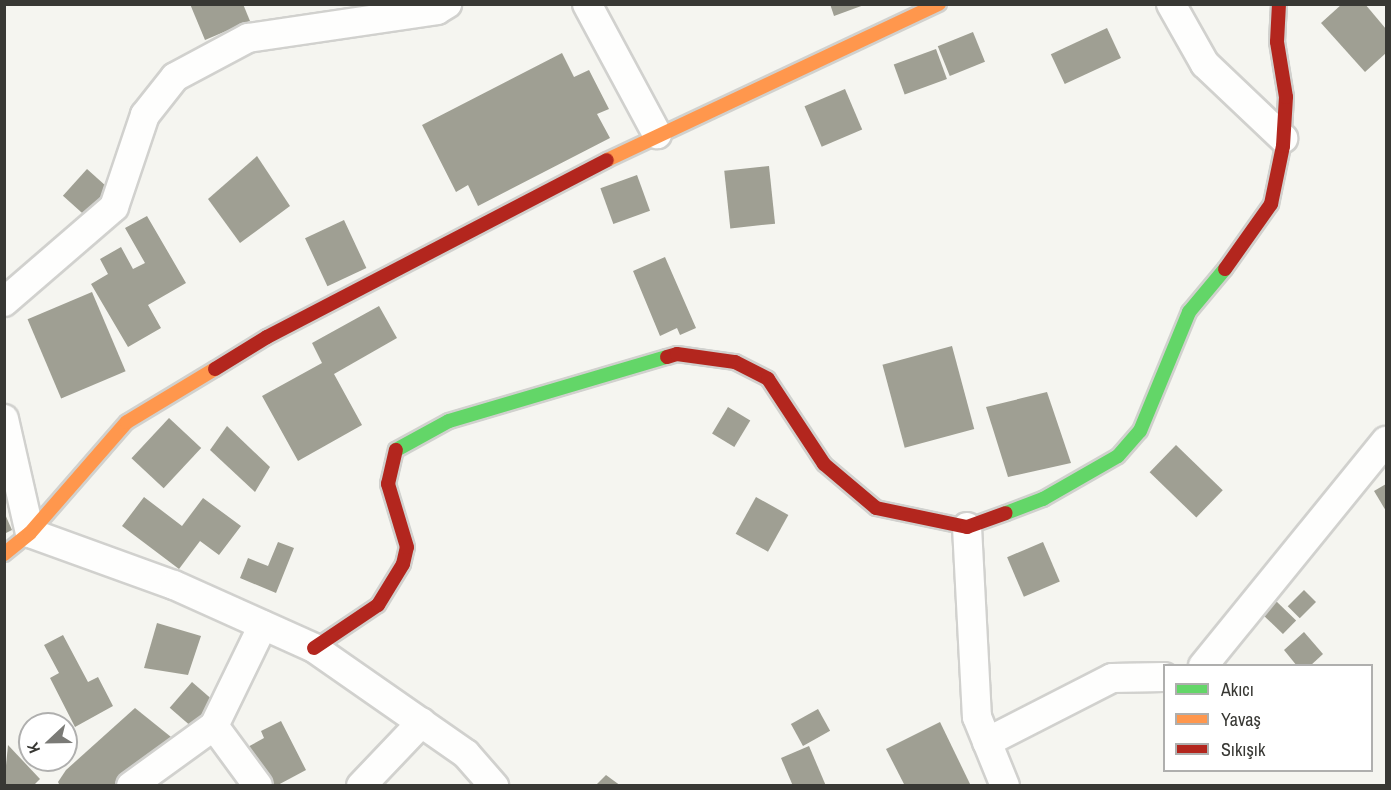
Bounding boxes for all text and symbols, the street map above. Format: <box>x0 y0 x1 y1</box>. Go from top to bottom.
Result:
legend <box>1163 664 1373 772</box>
text: Akıcı <box>1221 677 1254 702</box>
text: Yavaş <box>1221 707 1261 732</box>
north arrow <box>18 712 78 772</box>
text: Sıkışık <box>1221 737 1265 762</box>
text: K <box>21 739 45 757</box>

